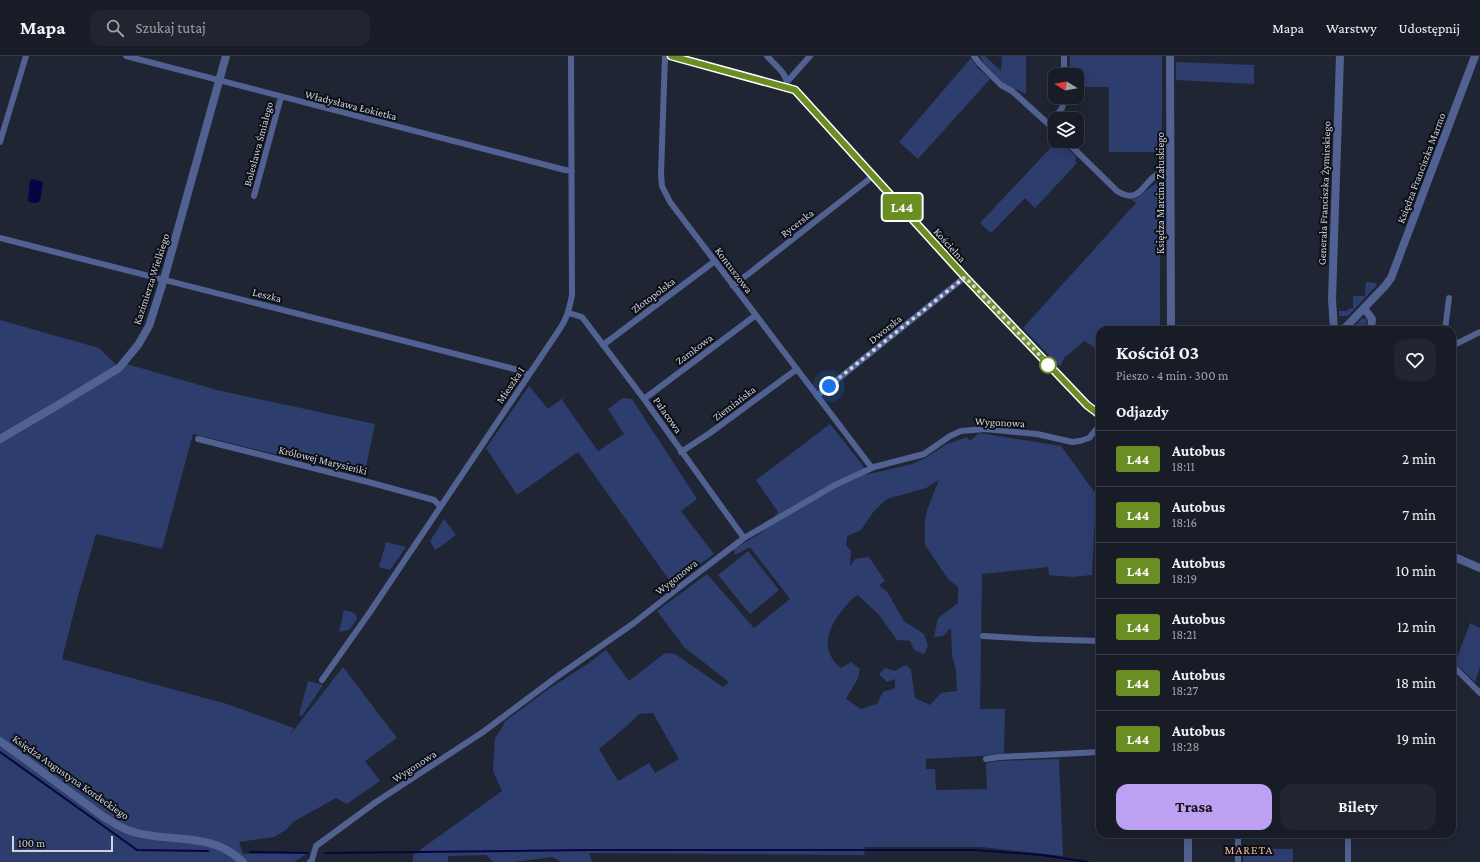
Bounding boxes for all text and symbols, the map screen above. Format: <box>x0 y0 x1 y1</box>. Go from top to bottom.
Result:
search box <box>90 10 370 46</box>
text: Mapa <box>20 17 66 38</box>
icon: search <box>104 17 126 39</box>
text: Szukaj tutaj <box>136 20 206 36</box>
text: Mapa <box>1272 20 1304 36</box>
text: Warstwy <box>1326 20 1377 36</box>
text: Udostępnij <box>1399 20 1460 36</box>
north arrow <box>1048 68 1084 104</box>
map controls <box>1048 68 1084 148</box>
street label: Władysława Łokietka <box>304 88 398 123</box>
street label: Bolesława Śmiałego <box>241 100 276 188</box>
street label: Księdza Franciszka Marmo <box>1394 111 1449 225</box>
button: layers <box>1048 112 1084 148</box>
street label: Generała Franciszka Żymirskiego <box>1315 120 1334 265</box>
street label: Księdza Marcina Załuskiego <box>1154 132 1167 254</box>
line badge: L44 <box>879 194 925 220</box>
text: L44 <box>891 199 913 215</box>
street label: Rycerska <box>778 206 817 240</box>
street label: Kościelna <box>931 225 969 265</box>
street label: Kazimierza Wielkiego <box>131 231 173 326</box>
street label: Kontuszowa <box>713 245 755 295</box>
street label: Złotopolska <box>629 275 678 316</box>
street label: Leszka <box>251 286 283 304</box>
street label: Dworska <box>866 312 904 346</box>
street label: Zamkowa <box>673 331 715 367</box>
button: heart <box>1394 339 1436 381</box>
text: Kościół 03 <box>1116 342 1199 363</box>
unlabelled marker <box>1039 356 1057 374</box>
street label: Mieszka I <box>493 364 527 406</box>
text: Pieszo · 4 min · 300 m <box>1116 368 1228 383</box>
your location <box>819 376 839 396</box>
street label: Ziemiańska <box>710 383 758 423</box>
street label: Pałacowa <box>651 395 685 435</box>
text: Odjazdy <box>1116 404 1168 420</box>
street label: Wygonowa <box>975 415 1025 430</box>
street label: Królowej Marysieńki <box>277 443 369 478</box>
text: Autobus <box>1172 443 1225 459</box>
text: L44 <box>1127 451 1149 467</box>
text: 2 min <box>1402 451 1436 467</box>
text: 18:11 <box>1172 459 1195 474</box>
text: Autobus <box>1172 499 1225 515</box>
text: L44 <box>1127 507 1149 523</box>
text: 7 min <box>1402 507 1436 523</box>
text: 18:16 <box>1172 515 1197 530</box>
text: Autobus <box>1172 555 1225 571</box>
street label: Wygonowa <box>653 557 700 598</box>
text: L44 <box>1127 563 1149 579</box>
text: 10 min <box>1396 563 1436 579</box>
text: 18:19 <box>1172 571 1197 586</box>
text: Autobus <box>1172 611 1225 627</box>
text: L44 <box>1127 619 1149 635</box>
text: 12 min <box>1397 619 1436 635</box>
text: 18:21 <box>1172 627 1197 642</box>
text: Autobus <box>1172 667 1225 683</box>
text: L44 <box>1127 675 1149 691</box>
text: 18 min <box>1396 675 1436 691</box>
text: 18:27 <box>1172 683 1198 698</box>
text: Autobus <box>1172 723 1225 739</box>
text: L44 <box>1127 731 1149 747</box>
text: 19 min <box>1397 731 1436 747</box>
street label: Księdza Augustyna Kordeckiego <box>10 732 132 823</box>
text: 18:28 <box>1172 739 1199 754</box>
street label: Wygonowa <box>390 747 439 786</box>
button: Trasa <box>1116 784 1272 830</box>
button: Bilety <box>1280 784 1436 830</box>
scale bar <box>12 834 113 853</box>
text: 100 m <box>18 837 45 849</box>
district label: MARETA <box>1225 843 1273 857</box>

